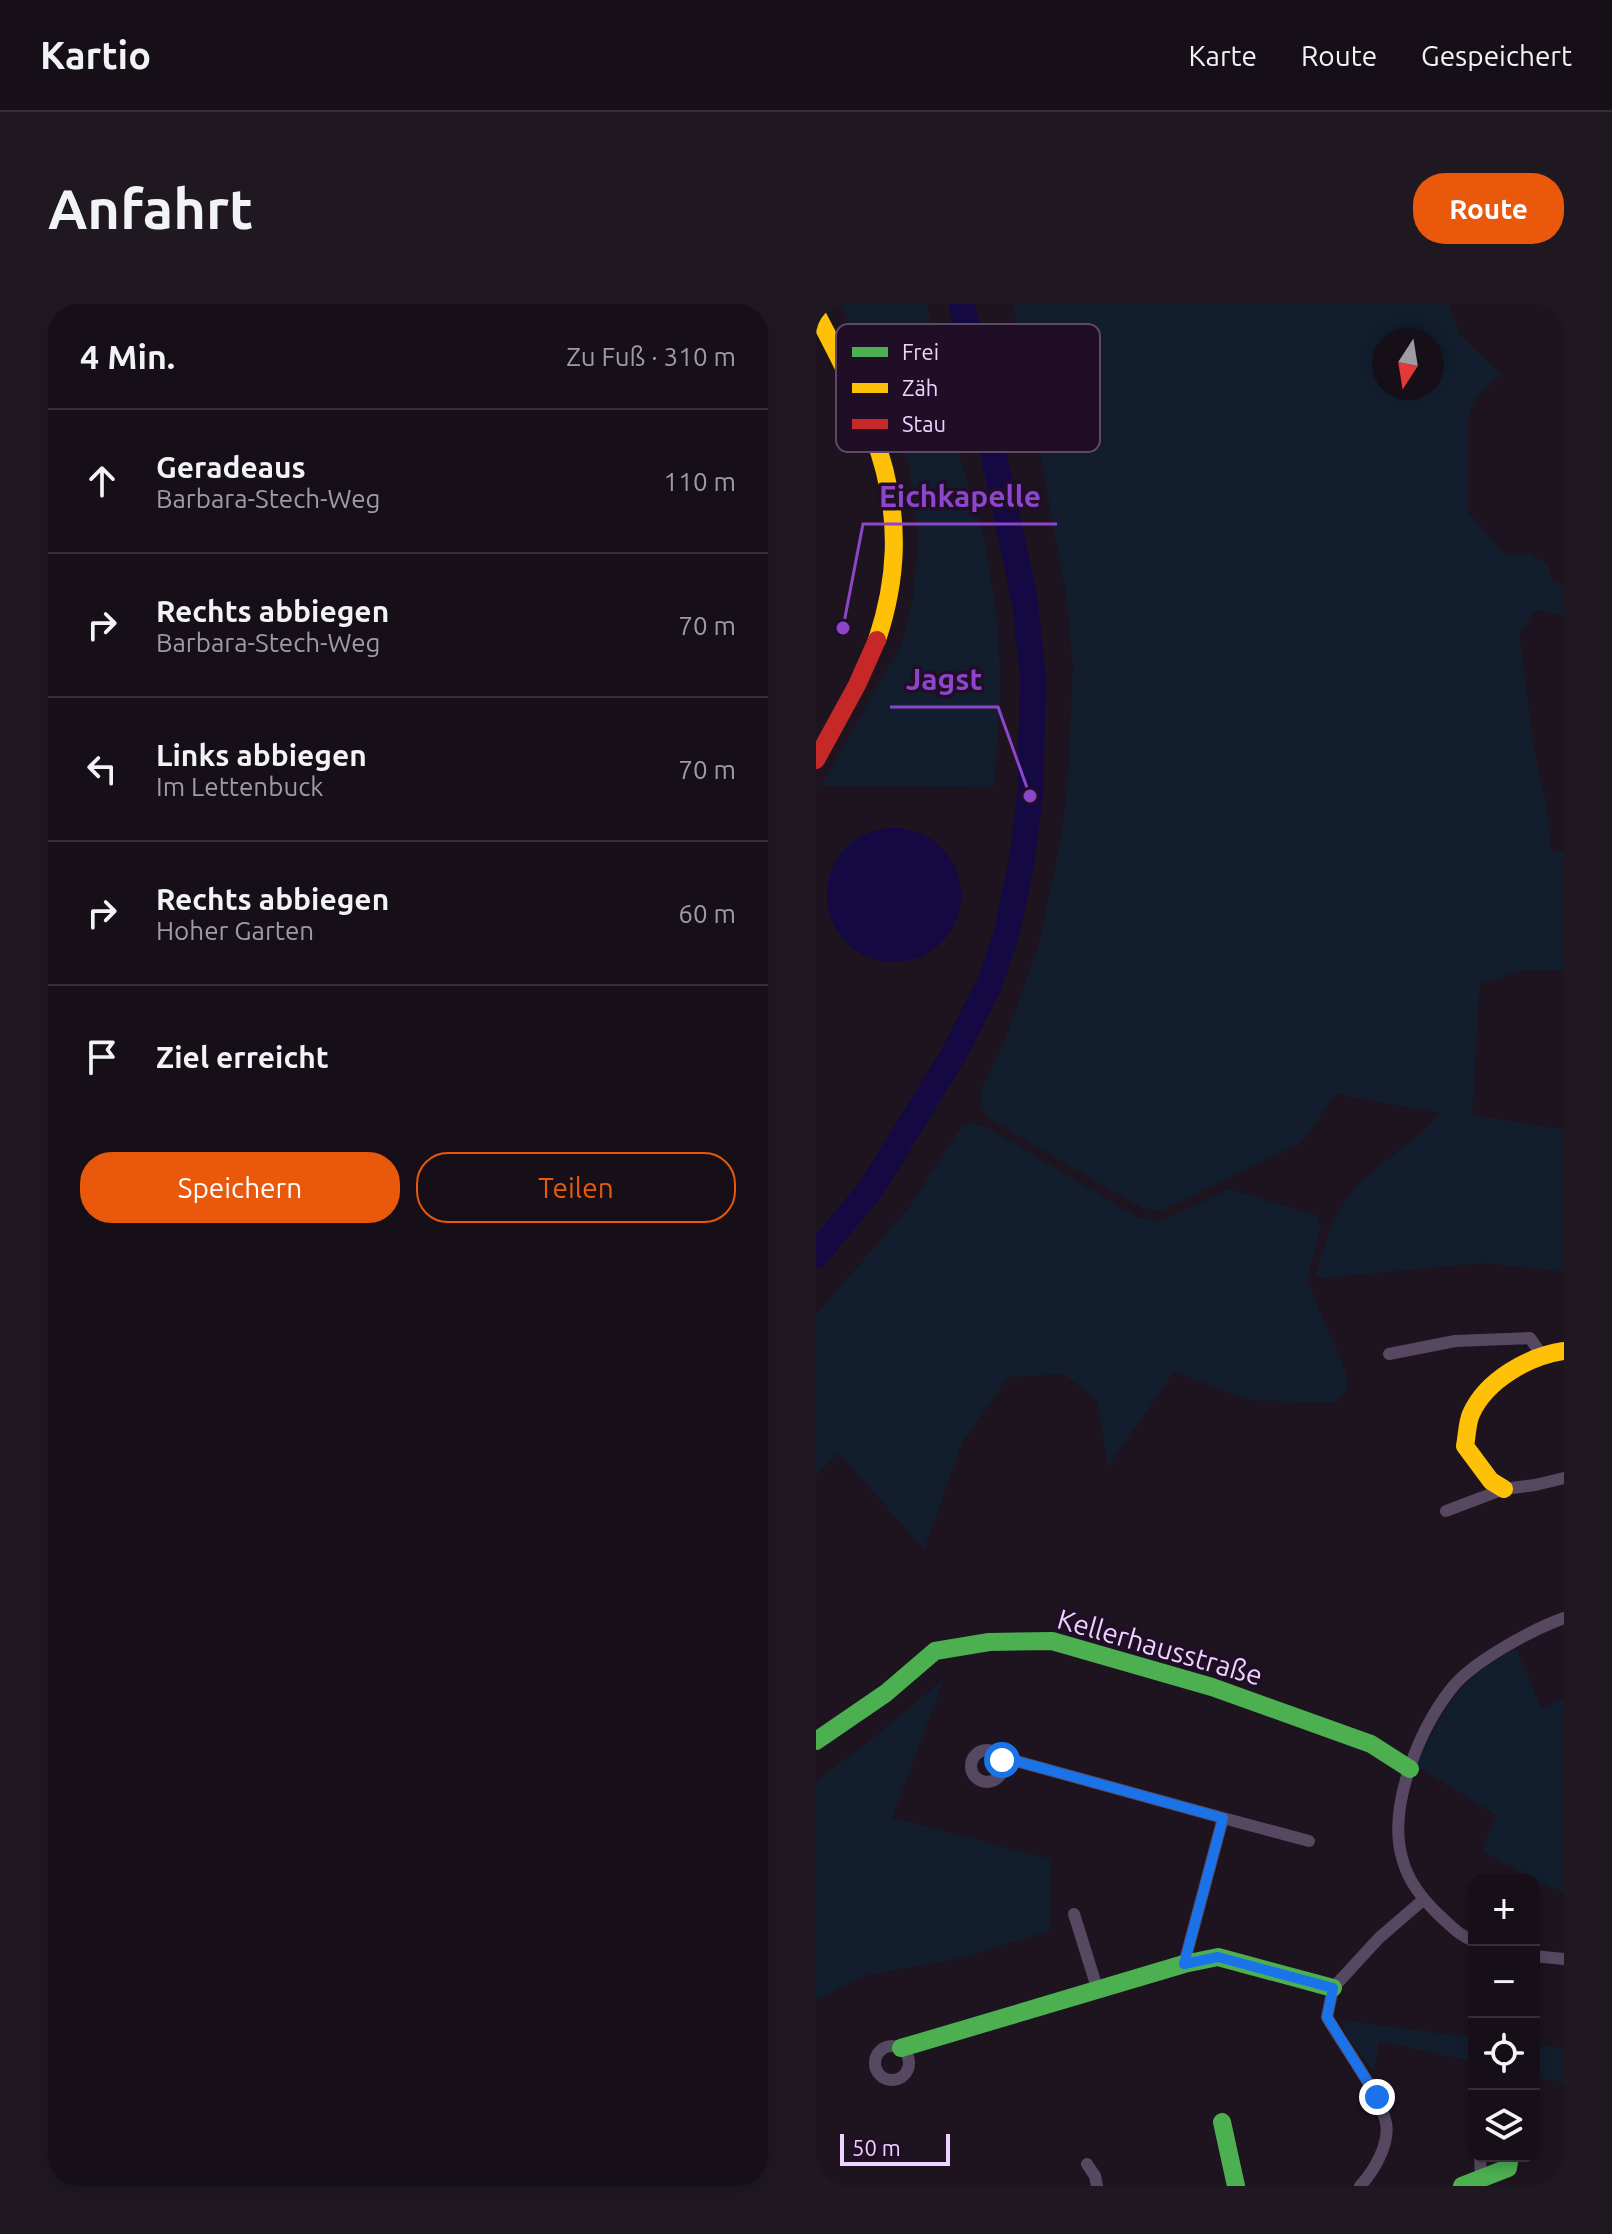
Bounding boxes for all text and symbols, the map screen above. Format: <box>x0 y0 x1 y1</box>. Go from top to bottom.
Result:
text: Kartio <box>40 34 151 76</box>
text: Karte <box>1188 40 1257 71</box>
text: Route <box>1301 40 1377 71</box>
text: Gespeichert <box>1421 40 1572 71</box>
button: Route <box>1413 173 1564 244</box>
text: Anfahrt <box>48 177 253 240</box>
legend <box>836 324 1100 452</box>
north arrow <box>1372 328 1444 400</box>
text: 4 Min. <box>80 337 175 375</box>
text: Frei <box>902 339 939 364</box>
text: Zu Fuß · 310 m <box>566 342 736 371</box>
text: Zäh <box>902 375 938 400</box>
text: Stau <box>902 411 946 436</box>
text: Geradeaus <box>156 450 306 484</box>
icon: ahead <box>80 459 124 503</box>
text: 110 m <box>664 467 736 496</box>
callout: Eichkapelle <box>863 470 1057 524</box>
text: Eichkapelle <box>879 479 1041 513</box>
text: Barbara-Stech-Weg <box>156 484 381 513</box>
text: Rechts abbiegen <box>156 594 389 628</box>
icon: right <box>80 603 124 647</box>
text: 70 m <box>678 611 736 640</box>
text: Barbara-Stech-Weg <box>156 628 381 657</box>
callout: Jagst <box>890 653 998 707</box>
text: Jagst <box>906 662 982 696</box>
text: Links abbiegen <box>156 738 367 772</box>
icon: left <box>80 747 124 791</box>
text: 70 m <box>678 755 736 784</box>
text: Im Lettenbuck <box>156 772 324 801</box>
text: Rechts abbiegen <box>156 882 389 916</box>
icon: right <box>80 891 124 935</box>
text: 60 m <box>678 899 736 928</box>
text: Hoher Garten <box>156 916 314 945</box>
icon: arrive <box>80 1035 124 1079</box>
text: Ziel erreicht <box>156 1040 329 1074</box>
button: Speichern <box>80 1152 400 1223</box>
button: Teilen <box>416 1152 736 1223</box>
street label: Kellerhausstraße <box>1054 1602 1266 1691</box>
route start <box>984 1742 1020 1778</box>
map controls <box>1468 1874 1540 2162</box>
button: + <box>1468 1874 1540 1946</box>
button: − <box>1468 1946 1540 2018</box>
button: locate <box>1468 2018 1540 2090</box>
route end <box>1359 2079 1395 2115</box>
button: layers <box>1468 2090 1540 2162</box>
scale bar <box>840 2130 950 2166</box>
text: 50 m <box>852 2135 901 2160</box>

